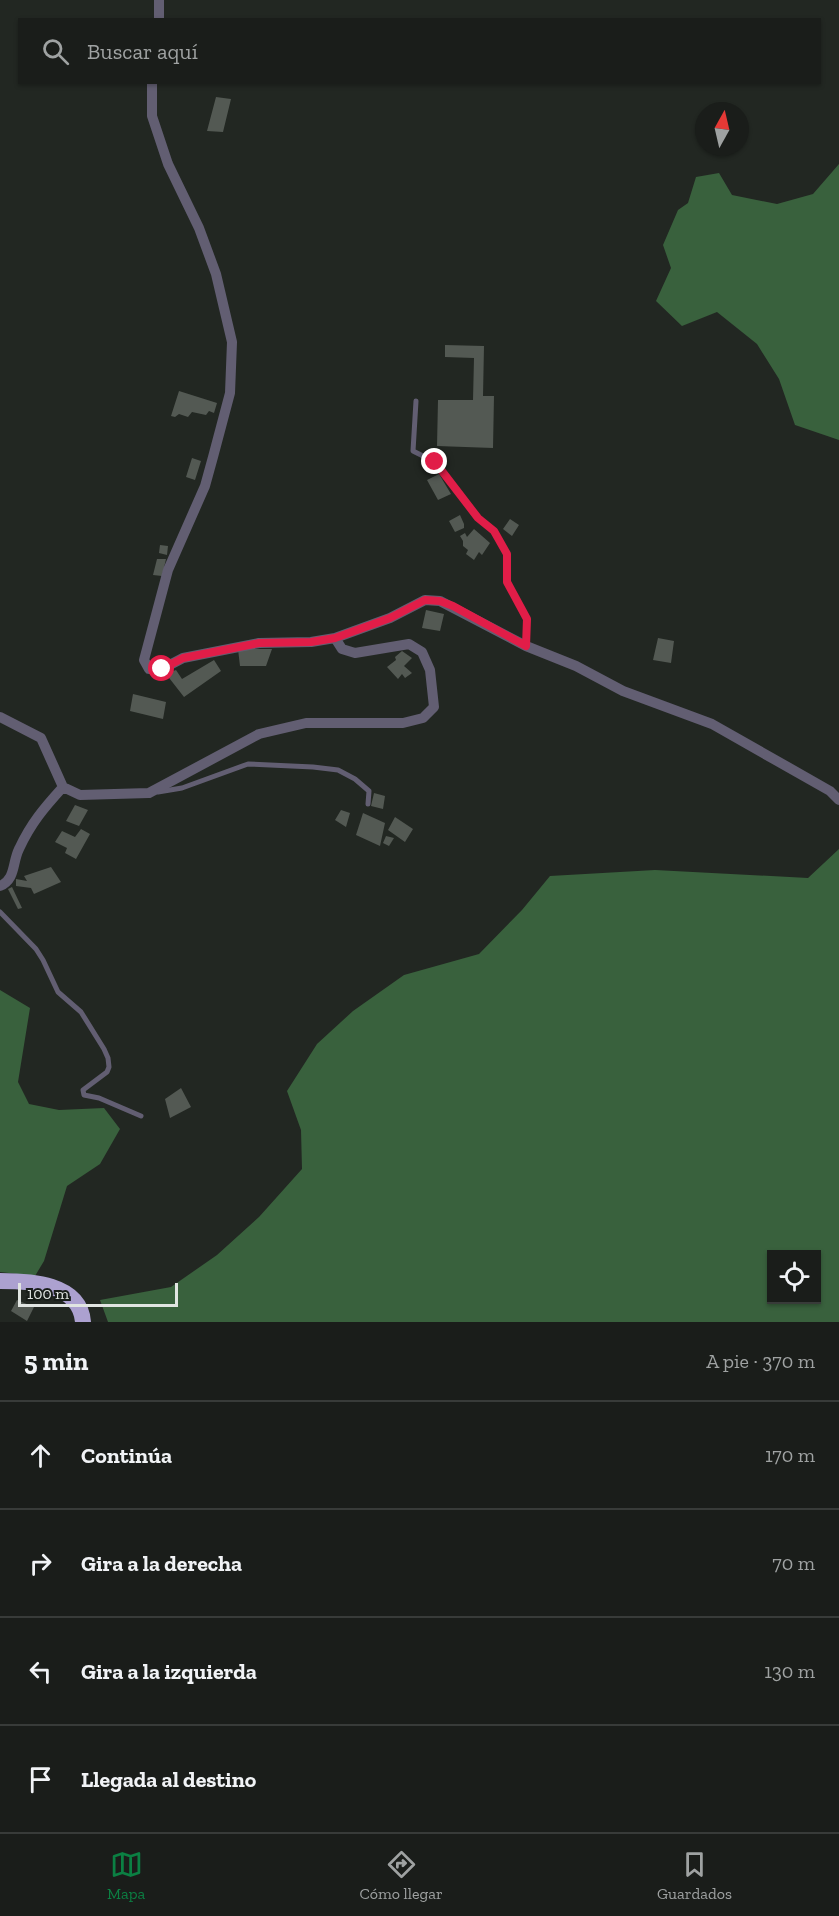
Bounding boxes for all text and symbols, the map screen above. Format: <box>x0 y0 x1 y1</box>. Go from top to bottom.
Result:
search box <box>18 18 821 84</box>
icon: search <box>39 35 72 68</box>
text: Buscar aquí <box>87 38 198 65</box>
north arrow <box>695 102 749 156</box>
route end <box>421 448 447 474</box>
route start <box>148 655 174 681</box>
map controls <box>767 1250 821 1304</box>
button: locate <box>767 1250 821 1304</box>
scale bar <box>18 1280 178 1308</box>
text: 100 m <box>27 1284 69 1303</box>
text: 5 min <box>24 1345 88 1377</box>
text: A pie · 370 m <box>706 1349 815 1373</box>
icon: ahead <box>24 1439 57 1472</box>
text: Continúa <box>81 1442 172 1469</box>
text: 170 m <box>765 1443 815 1467</box>
icon: right <box>24 1547 57 1580</box>
text: Gira a la derecha <box>81 1550 242 1577</box>
text: 70 m <box>772 1551 815 1575</box>
icon: left <box>24 1655 57 1688</box>
text: Gira a la izquierda <box>81 1658 257 1685</box>
text: 130 m <box>764 1659 815 1683</box>
icon: arrive <box>24 1763 57 1796</box>
text: Llegada al destino <box>81 1766 256 1793</box>
tab: Mapa <box>107 1848 145 1903</box>
tab: Cómo llegar <box>359 1848 443 1903</box>
tab: Guardados <box>657 1848 732 1903</box>

